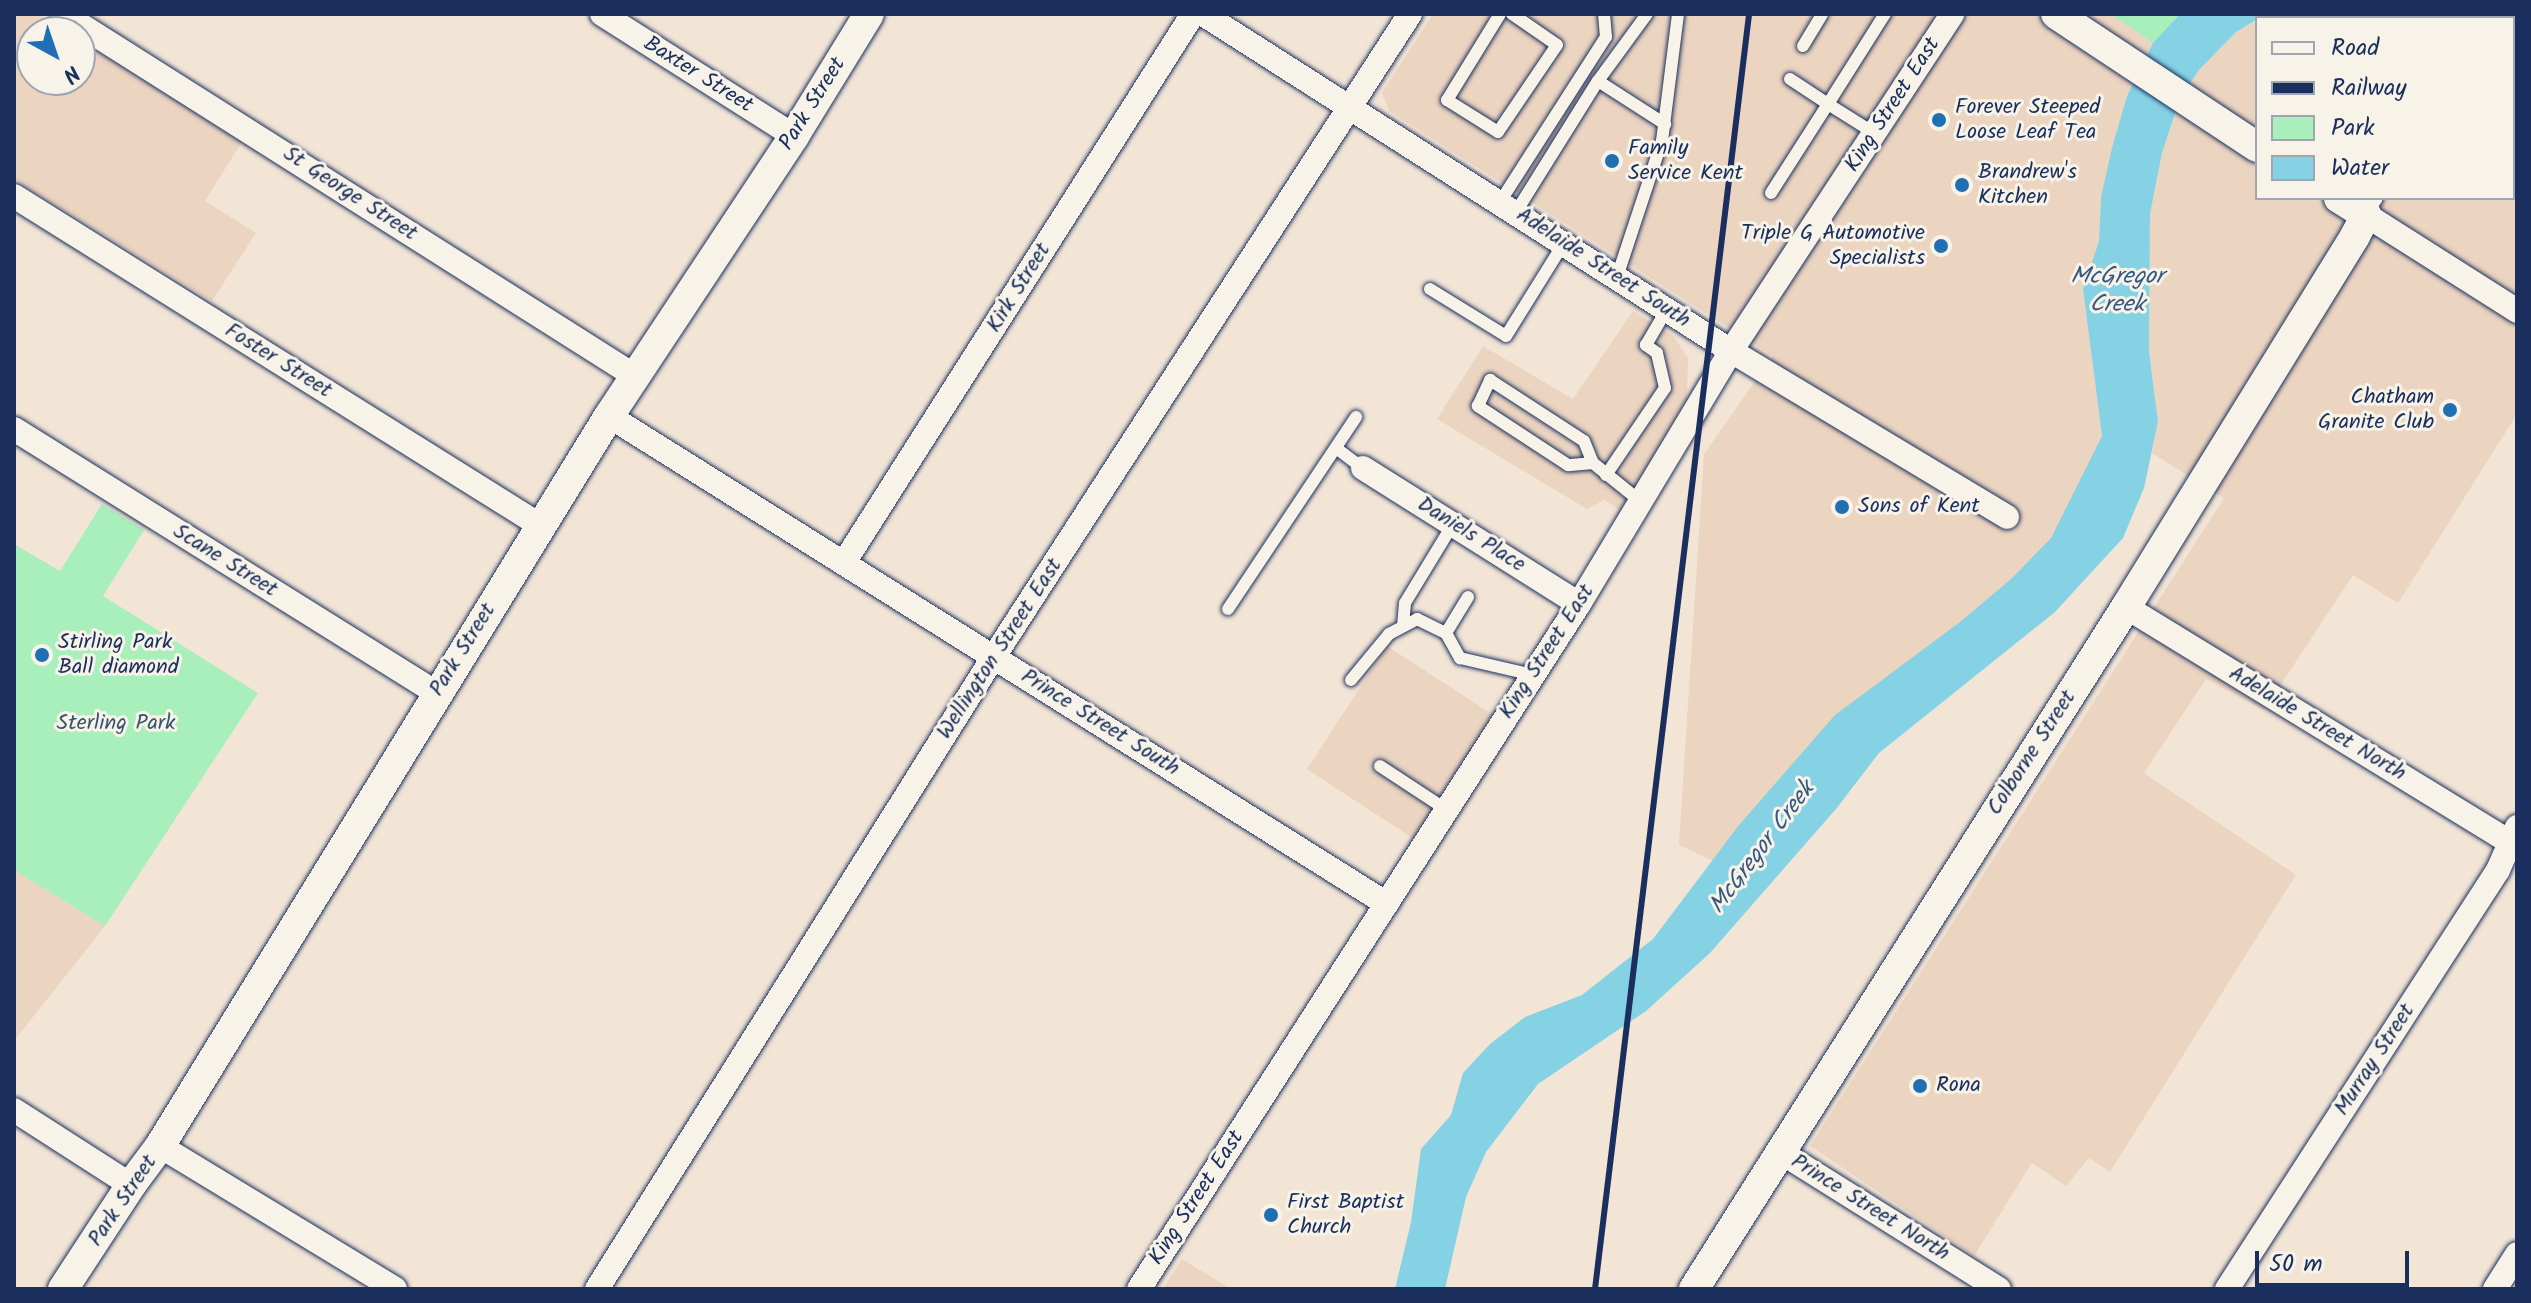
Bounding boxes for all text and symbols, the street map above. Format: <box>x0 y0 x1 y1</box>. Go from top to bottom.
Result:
north arrow <box>16 16 96 96</box>
legend <box>2255 16 2515 200</box>
text: Road <box>2331 29 2379 68</box>
street label: Baxter Street <box>638 31 758 119</box>
street label: King Street East <box>1840 33 1946 177</box>
street label: Park Street <box>774 53 852 155</box>
text: N <box>54 55 87 91</box>
text: Railway <box>2331 69 2407 108</box>
place label: Forever Steeped Loose Leaf Tea <box>1955 94 2100 146</box>
text: Park <box>2331 109 2375 148</box>
marker: Forever Steeped Loose Leaf Tea <box>1930 111 1948 129</box>
place label: Family Service Kent <box>1628 135 1743 186</box>
street label: St George Street <box>278 141 422 247</box>
text: Water <box>2331 149 2389 188</box>
marker: Family Service Kent <box>1603 152 1621 170</box>
place label: Brandrew's Kitchen <box>1978 159 2077 210</box>
marker: Brandrew's Kitchen <box>1953 176 1971 194</box>
street label: Adelaide Street South <box>1511 202 1695 334</box>
place label: Triple G Automotive Specialists <box>1741 220 1925 272</box>
marker: Triple G Automotive Specialists <box>1932 237 1950 255</box>
street label: Kirk Street <box>981 238 1057 338</box>
water label: McGregor Creek <box>2070 263 2164 319</box>
street label: Foster Street <box>220 318 336 404</box>
place label: Chatham Granite Club <box>2318 384 2434 436</box>
marker: Chatham Granite Club <box>2441 401 2459 419</box>
street label: Daniels Place <box>1412 491 1530 579</box>
place label: Sons of Kent <box>1858 494 1980 520</box>
marker: Sons of Kent <box>1833 498 1851 516</box>
street label: Scane Street <box>168 519 282 603</box>
street label: Wellington Street East <box>932 554 1068 744</box>
street label: King Street East <box>1494 580 1600 724</box>
street label: Park Street <box>424 599 502 701</box>
place label: Stirling Park Ball diamond <box>58 629 179 680</box>
marker: Stirling Park Ball diamond <box>33 646 51 664</box>
street label: Adelaide Street North <box>2224 661 2410 787</box>
street label: Prince Street South <box>1016 664 1184 782</box>
street label: Colborne Street <box>1982 686 2082 820</box>
park label: Sterling Park <box>57 711 175 737</box>
water label: McGregor Creek <box>1703 776 1821 920</box>
street label: Murray Street <box>2329 999 2421 1121</box>
place label: Rona <box>1936 1073 1981 1099</box>
marker: Rona <box>1911 1077 1929 1095</box>
street label: King Street East <box>1144 1126 1250 1270</box>
street label: Prince Street North <box>1786 1149 1954 1267</box>
street label: Park Street <box>83 1150 163 1252</box>
place label: First Baptist Church <box>1287 1189 1404 1240</box>
marker: First Baptist Church <box>1262 1206 1280 1224</box>
scale bar <box>2259 1235 2413 1285</box>
text: 50 m <box>2269 1245 2323 1284</box>

